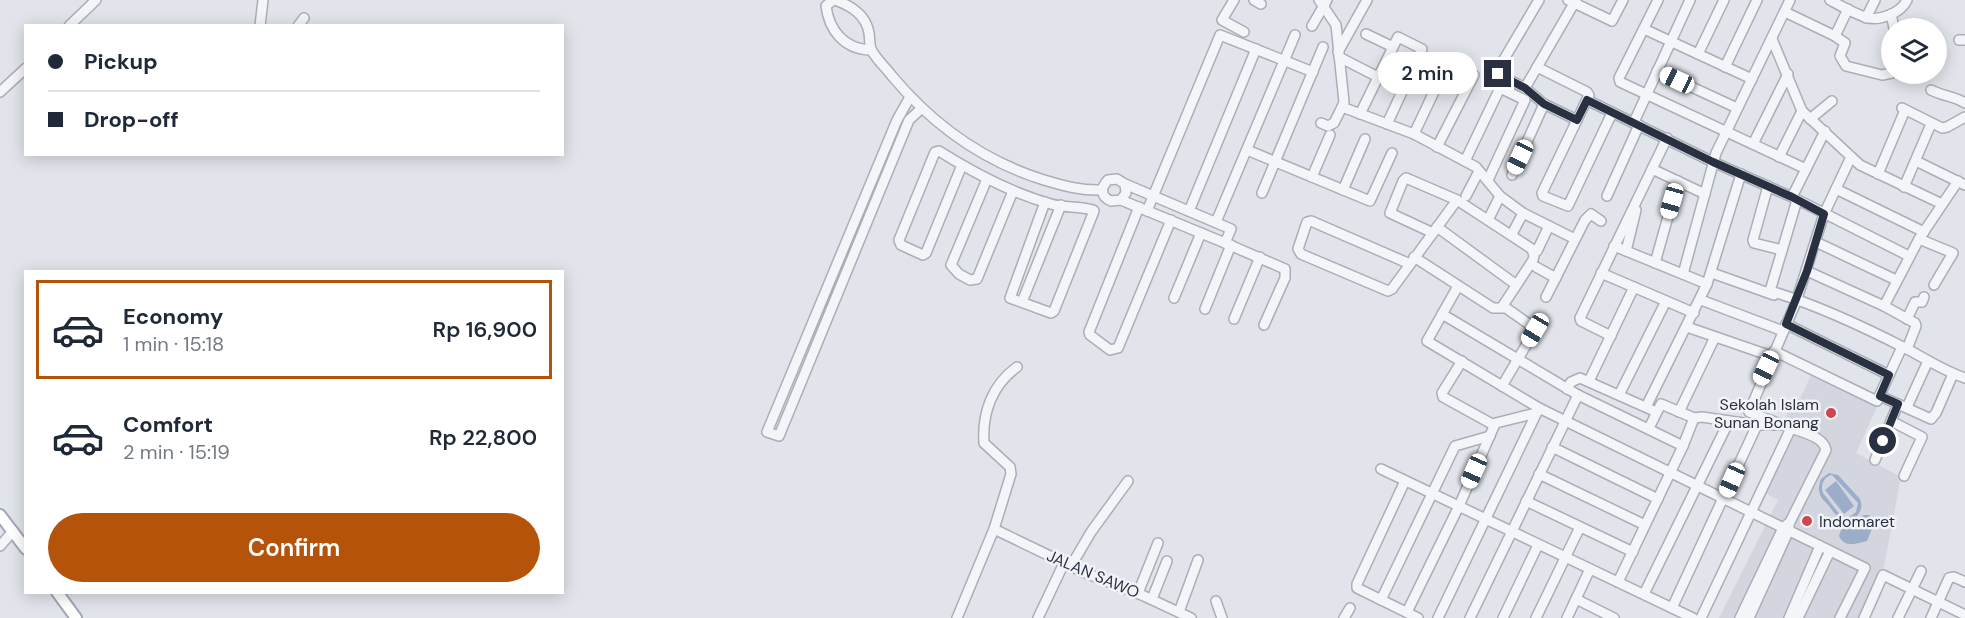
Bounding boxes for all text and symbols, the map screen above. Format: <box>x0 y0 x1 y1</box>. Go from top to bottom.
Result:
map controls <box>1881 18 1947 84</box>
button: layers <box>1881 18 1947 84</box>
text: Pickup <box>84 47 158 76</box>
callout: 2 min <box>1378 53 1477 95</box>
text: 2 min <box>1401 60 1454 86</box>
route end <box>1484 60 1511 87</box>
car <box>1657 64 1697 96</box>
text: Drop-off <box>84 105 179 134</box>
car <box>1504 137 1536 177</box>
car <box>1658 181 1686 221</box>
text: Economy <box>123 302 223 331</box>
icon: car <box>51 303 105 357</box>
car <box>1518 310 1552 350</box>
text: Rp 16,900 <box>433 315 537 344</box>
text: 1 min · 15:18 <box>123 331 224 357</box>
car <box>1750 348 1782 388</box>
place label: Sekolah Islam Sunan Bonang <box>1714 394 1819 433</box>
marker: Sekolah Islam Sunan Bonang <box>1824 406 1838 420</box>
text: Comfort <box>123 410 213 439</box>
icon: car <box>51 411 105 465</box>
text: Rp 22,800 <box>429 423 537 452</box>
route start <box>1869 427 1896 454</box>
text: 2 min · 15:19 <box>123 439 230 465</box>
car <box>1458 451 1490 491</box>
car <box>1716 460 1748 500</box>
place label: Indomaret <box>1819 511 1895 532</box>
button: Confirm <box>48 513 540 582</box>
marker: Indomaret <box>1800 514 1814 528</box>
street label: JALAN SAWO <box>1043 545 1143 603</box>

